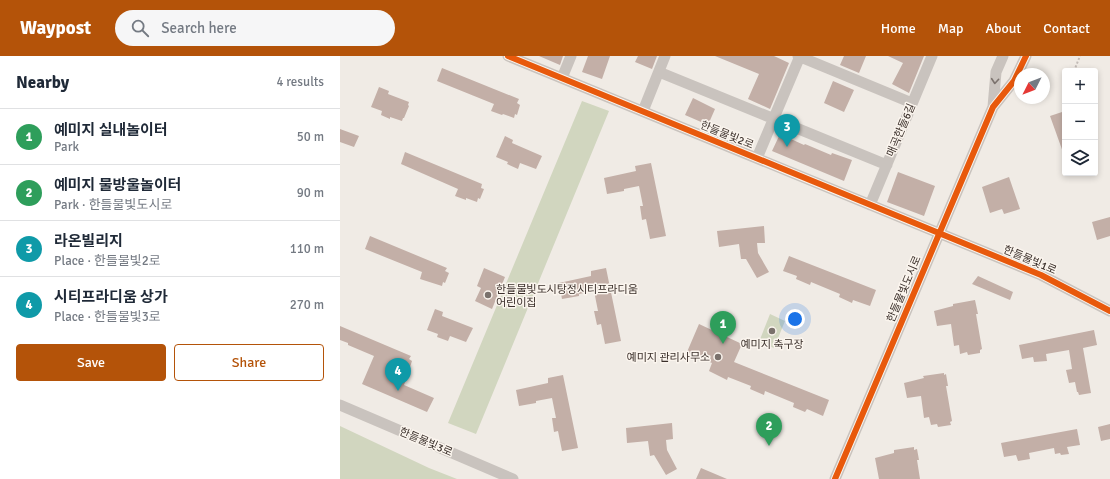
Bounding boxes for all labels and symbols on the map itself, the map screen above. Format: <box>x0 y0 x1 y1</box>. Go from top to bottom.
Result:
north arrow <box>1014 68 1050 104</box>
one-way arrow <box>991 78 1000 84</box>
street label: 매곡한들6길 <box>884 101 918 159</box>
pin: 3 <box>774 114 800 147</box>
street label: 한들물빛2로 <box>698 118 756 152</box>
street label: 한들물빛1로 <box>1001 243 1059 277</box>
street label: 한들물빛도시로 <box>884 254 924 324</box>
place label: 한들물빛도시탕정시티프라디움 어린이집 <box>496 283 638 309</box>
marker: 한들물빛도시탕정시티프라디움 어린이집 <box>483 290 493 300</box>
your location <box>785 309 805 329</box>
pin: 1 <box>710 311 736 344</box>
marker: 예미지 축구장 <box>767 326 777 336</box>
place label: 예미지 축구장 <box>740 338 804 351</box>
place label: 예미지 관리사무소 <box>627 351 710 364</box>
marker: 예미지 관리사무소 <box>713 352 723 362</box>
pin: 4 <box>385 358 411 391</box>
pin: 2 <box>756 413 782 446</box>
street label: 한들물빛3로 <box>397 425 455 459</box>

